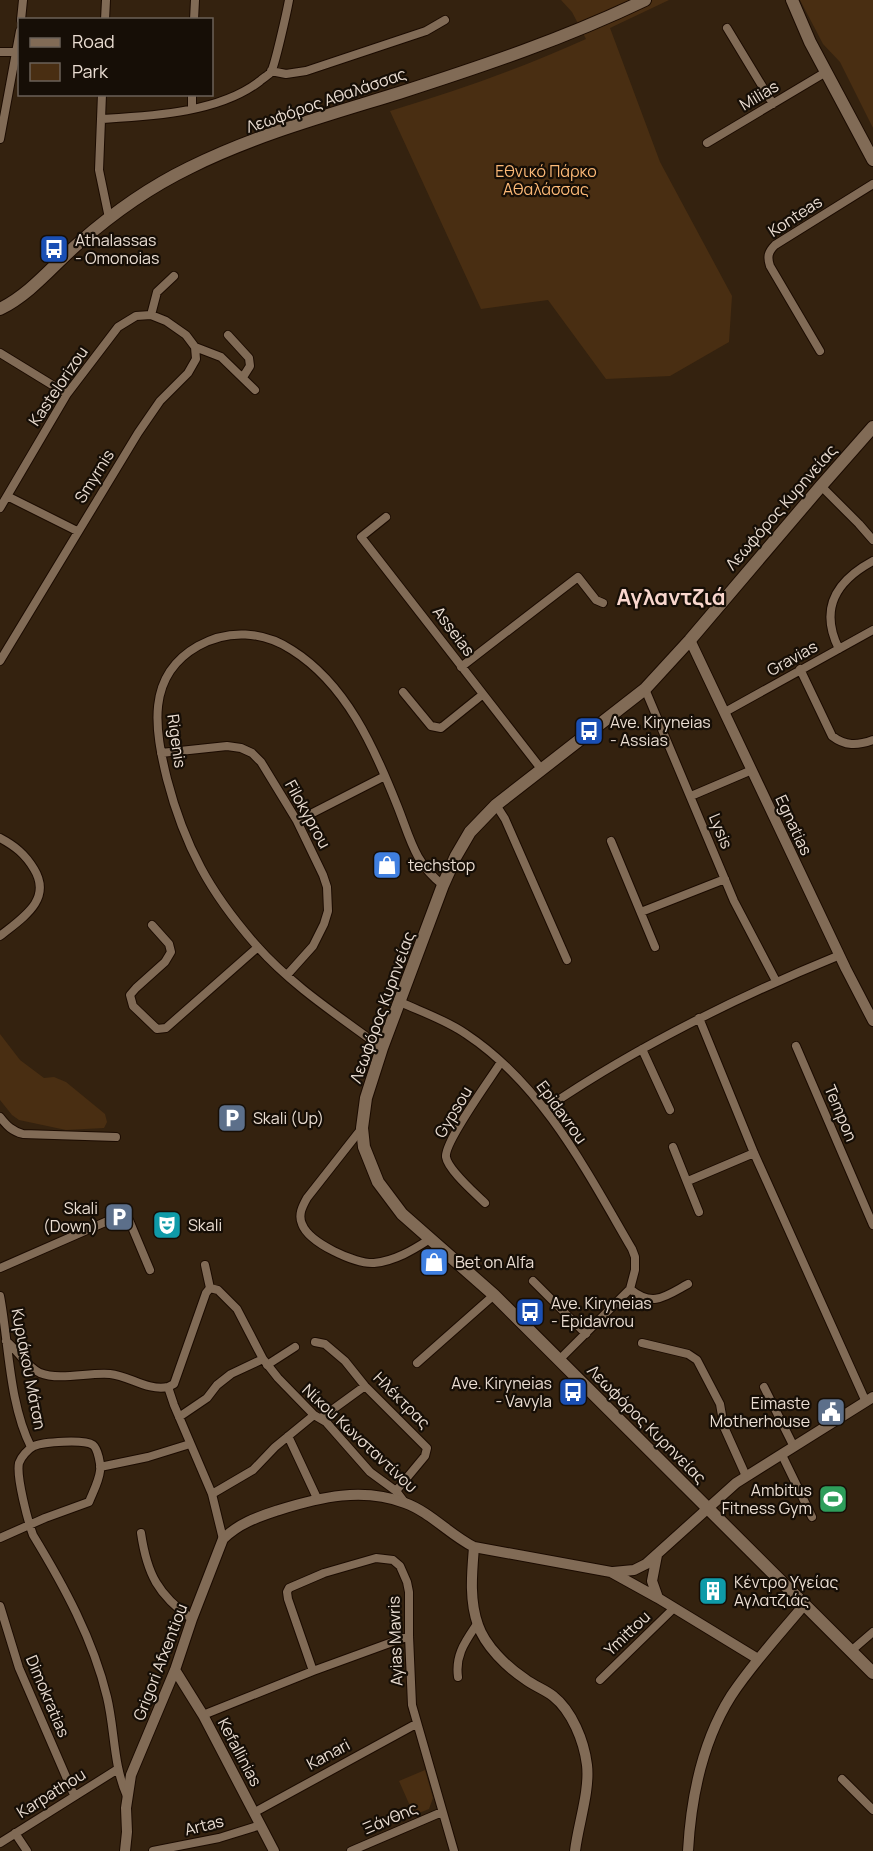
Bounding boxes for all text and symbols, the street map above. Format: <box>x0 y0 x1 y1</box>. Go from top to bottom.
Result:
legend <box>18 18 213 96</box>
text: Road <box>72 29 115 53</box>
text: Park <box>72 59 109 83</box>
street label: Λεωφόρος Αθαλάσσας <box>243 62 409 138</box>
street label: Milias <box>735 75 783 115</box>
park label: Εθνικό Πάρκο Αθαλάσσας <box>495 160 597 200</box>
street label: Konteas <box>764 190 826 242</box>
place label: Athalassas - Omonoias <box>75 229 159 269</box>
bus stop icon: Athalassas - Omonoias <box>38 233 70 265</box>
street label: Kastelorizou <box>23 342 93 430</box>
street label: Λεωφόρος Κυρηνείας <box>720 439 842 575</box>
street label: Smyrnis <box>69 445 119 507</box>
district label: Αγλαντζιά <box>616 582 726 612</box>
street label: Asseias <box>428 601 480 661</box>
street label: Gravias <box>763 635 821 681</box>
place label: Ave. Kiryneias - Assias <box>610 711 711 751</box>
street label: Rigenis <box>162 713 192 769</box>
bus stop icon: Ave. Kiryneias - Assias <box>573 715 605 747</box>
street label: Filokyprou <box>280 776 336 852</box>
street label: Egnatias <box>770 791 818 859</box>
street label: Lysis <box>704 810 738 852</box>
shop icon: techstop <box>371 849 403 881</box>
place label: techstop <box>408 854 475 876</box>
street label: Λεωφόρος Κυρηνείας <box>344 928 420 1086</box>
street label: Epidavrou <box>532 1076 592 1148</box>
street label: Tempon <box>819 1081 863 1145</box>
street label: Gypsou <box>429 1082 477 1142</box>
parking icon: Skali (Up) <box>216 1102 248 1134</box>
place label: Skali (Up) <box>253 1107 324 1129</box>
place label: Skali (Down) <box>43 1197 98 1237</box>
parking icon: Skali (Down) <box>103 1201 135 1233</box>
theatre icon: Skali <box>151 1209 183 1241</box>
place label: Skali <box>188 1214 222 1236</box>
shop icon: Bet on Alfa <box>418 1246 450 1278</box>
place label: Bet on Alfa <box>455 1251 534 1273</box>
place label: Ave. Kiryneias - Epidavrou <box>551 1292 652 1332</box>
bus stop icon: Ave. Kiryneias - Epidavrou <box>514 1296 546 1328</box>
street label: Κυριάκου Μάτση <box>6 1307 52 1431</box>
street label: Λεωφόρος Κυρηνείας <box>583 1360 711 1488</box>
street label: Ηλέκτρας <box>369 1367 435 1433</box>
place label: Ave. Kiryneias - Vavyla <box>451 1372 552 1412</box>
bus stop icon: Ave. Kiryneias - Vavyla <box>557 1376 589 1408</box>
street label: Νίκου Κωνσταντίνου <box>298 1379 422 1497</box>
place label: Eimaste Motherhouse <box>710 1392 810 1432</box>
public building icon: Eimaste Motherhouse <box>815 1396 847 1428</box>
place label: Ambitus Fitness Gym <box>722 1479 812 1519</box>
sports icon: Ambitus Fitness Gym <box>817 1483 849 1515</box>
place label: Κέντρο Υγείας Αγλατζιάς <box>734 1571 839 1611</box>
building icon: Κέντρο Υγείας Αγλατζιάς <box>697 1575 729 1607</box>
street label: Ayias Mavris <box>382 1596 408 1686</box>
street label: Grigori Afxentiou <box>128 1600 192 1724</box>
street label: Ymittou <box>599 1606 655 1660</box>
street label: Dimokratias <box>21 1652 75 1740</box>
street label: Kefallinias <box>213 1714 267 1790</box>
street label: Kanari <box>302 1733 354 1775</box>
street label: Karpathou <box>12 1763 90 1823</box>
street label: Ξάνθης <box>359 1797 421 1839</box>
street label: Artas <box>182 1810 226 1840</box>

